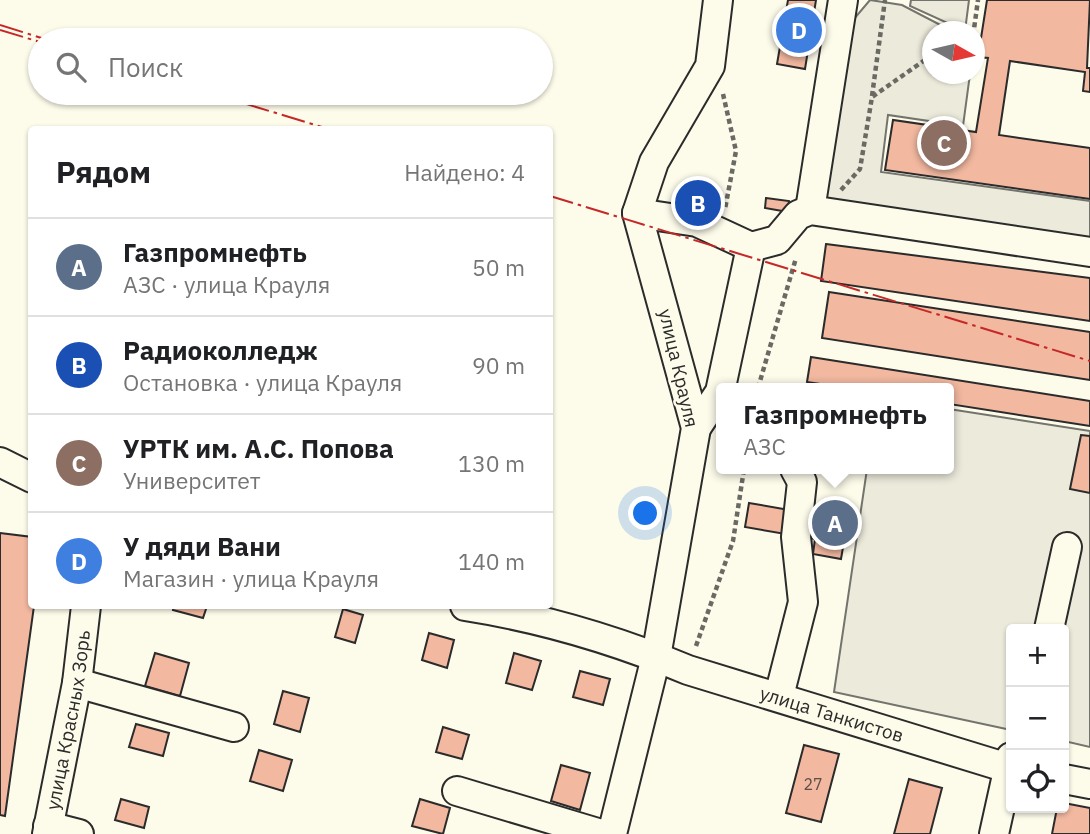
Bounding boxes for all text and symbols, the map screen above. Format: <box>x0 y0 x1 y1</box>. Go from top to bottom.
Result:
pin: D <box>776 4 822 56</box>
north arrow <box>922 21 985 84</box>
search box <box>28 28 553 105</box>
icon: search <box>52 48 90 86</box>
text: Поиск <box>108 50 183 84</box>
pin: C <box>921 117 967 169</box>
text: Рядом <box>56 152 151 191</box>
text: Найдено: 4 <box>404 157 525 187</box>
pin: B <box>675 177 721 229</box>
text: Газпромнефть <box>123 235 307 269</box>
text: A <box>71 252 87 282</box>
text: 50 m <box>472 252 525 282</box>
text: АЗС · улица Крауля <box>123 269 330 299</box>
street label: улица Крауля <box>654 306 704 430</box>
text: Радиоколледж <box>123 333 318 367</box>
text: B <box>71 350 87 380</box>
text: 90 m <box>472 350 525 380</box>
text: Остановка · улица Крауля <box>123 367 402 397</box>
popup <box>716 383 954 474</box>
text: Газпромнефть <box>743 397 927 431</box>
text: УРТК им. А.С. Попова <box>123 431 394 465</box>
text: АЗС <box>743 431 786 461</box>
text: C <box>72 448 86 478</box>
text: 130 m <box>458 448 525 478</box>
text: Университет <box>123 465 261 495</box>
your location <box>628 496 662 530</box>
pin: A <box>812 497 858 549</box>
text: У дяди Вани <box>123 529 281 563</box>
text: D <box>71 546 87 576</box>
text: 140 m <box>458 546 525 576</box>
text: Магазин · улица Крауля <box>123 563 379 593</box>
map controls <box>1006 624 1069 813</box>
button: + <box>1006 624 1069 687</box>
street label: улица Красных Зорь <box>40 629 95 812</box>
street label: улица Танкистов <box>757 681 907 747</box>
button: − <box>1006 687 1069 750</box>
button: locate <box>1006 750 1069 813</box>
house number: 27 <box>803 774 823 794</box>

